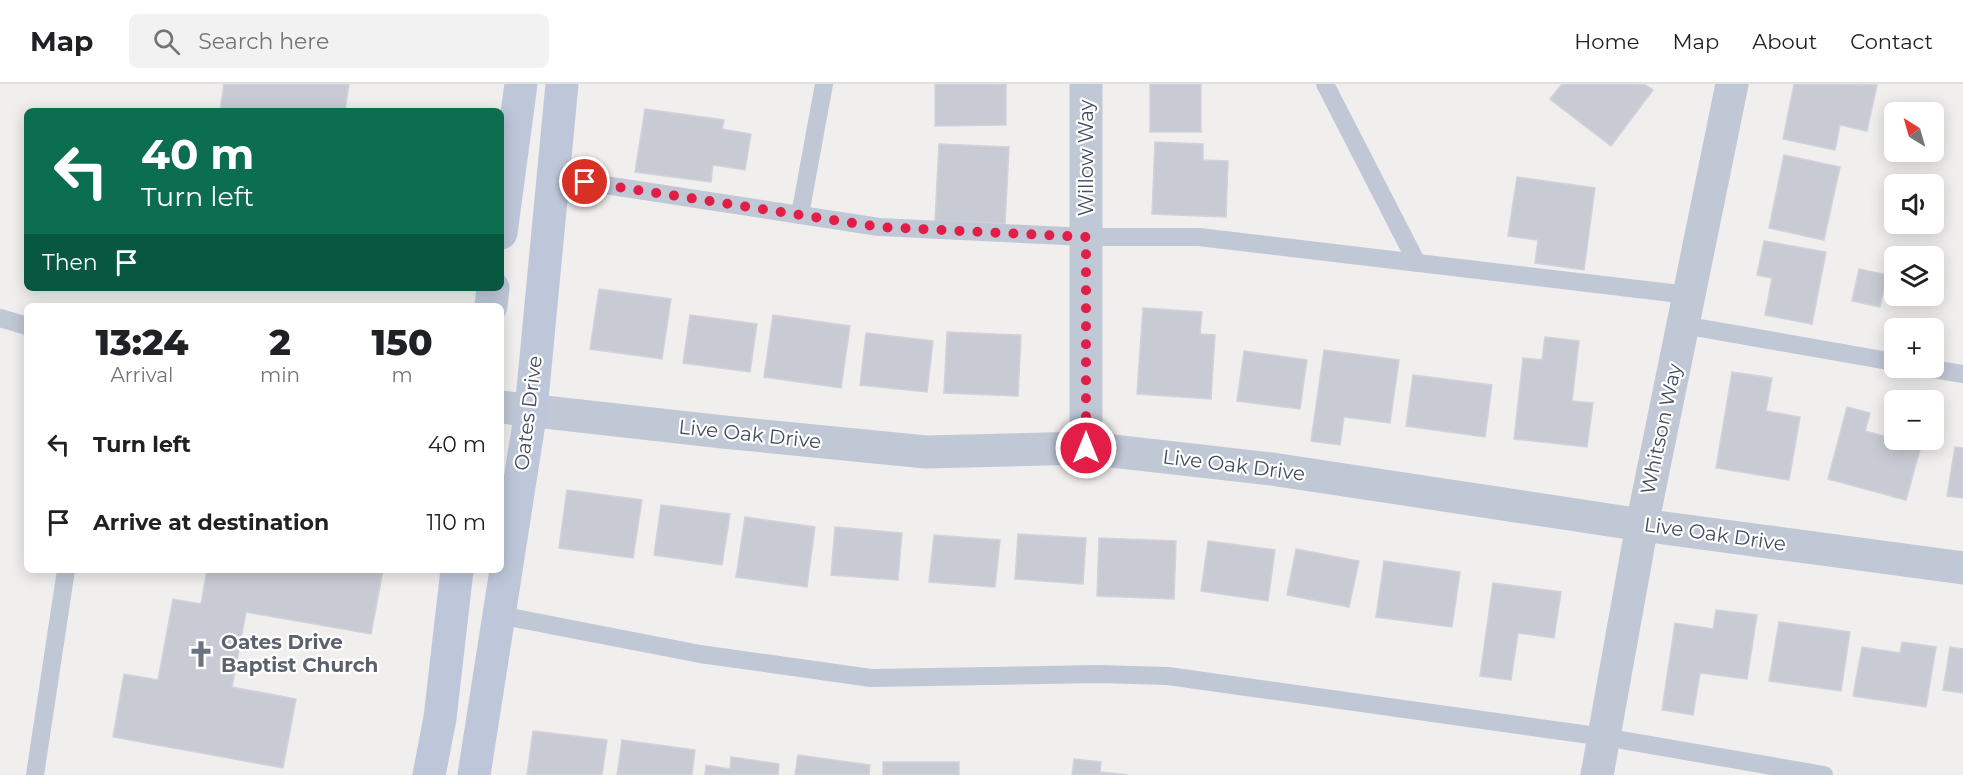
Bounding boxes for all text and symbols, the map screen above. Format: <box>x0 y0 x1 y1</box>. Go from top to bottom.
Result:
search box <box>129 14 549 68</box>
text: Map <box>30 24 93 58</box>
icon: search <box>150 25 183 58</box>
text: Search here <box>198 28 329 55</box>
text: Home <box>1574 29 1639 54</box>
text: Map <box>1672 29 1719 54</box>
text: About <box>1752 29 1817 54</box>
text: Contact <box>1850 29 1933 54</box>
street label: Willow Way <box>1074 100 1098 216</box>
north arrow <box>1884 102 1944 162</box>
map controls <box>1884 102 1944 450</box>
text: 40 m <box>141 128 254 180</box>
icon: left <box>42 132 120 210</box>
pin <box>559 156 610 207</box>
icon: arrive <box>568 165 601 198</box>
button: sound <box>1884 174 1944 234</box>
text: Turn left <box>141 180 254 213</box>
icon: arrive <box>110 246 143 279</box>
button: layers <box>1884 246 1944 306</box>
text: Then <box>42 249 98 276</box>
button: + <box>1884 318 1944 378</box>
text: 13:24 <box>95 320 188 364</box>
text: 2 <box>269 320 291 364</box>
text: 150 <box>371 320 433 364</box>
street label: Oates Drive <box>509 354 547 472</box>
street label: Whitson Way <box>1635 361 1687 497</box>
text: Arrival <box>110 363 174 387</box>
text: min <box>260 363 300 387</box>
text: m <box>391 363 413 387</box>
button: − <box>1884 390 1944 450</box>
street label: Live Oak Drive <box>678 415 822 453</box>
position arrow <box>1054 416 1118 480</box>
icon: left <box>42 428 75 461</box>
text: Turn left <box>93 431 191 458</box>
text: 40 m <box>428 431 486 458</box>
street label: Live Oak Drive <box>1161 444 1307 486</box>
icon: arrive <box>42 506 75 539</box>
text: Arrive at destination <box>93 509 329 536</box>
text: 110 m <box>426 509 486 536</box>
street label: Live Oak Drive <box>1642 512 1788 556</box>
place label: Oates Drive Baptist Church <box>221 630 378 677</box>
church icon: Oates Drive Baptist Church <box>186 639 216 669</box>

